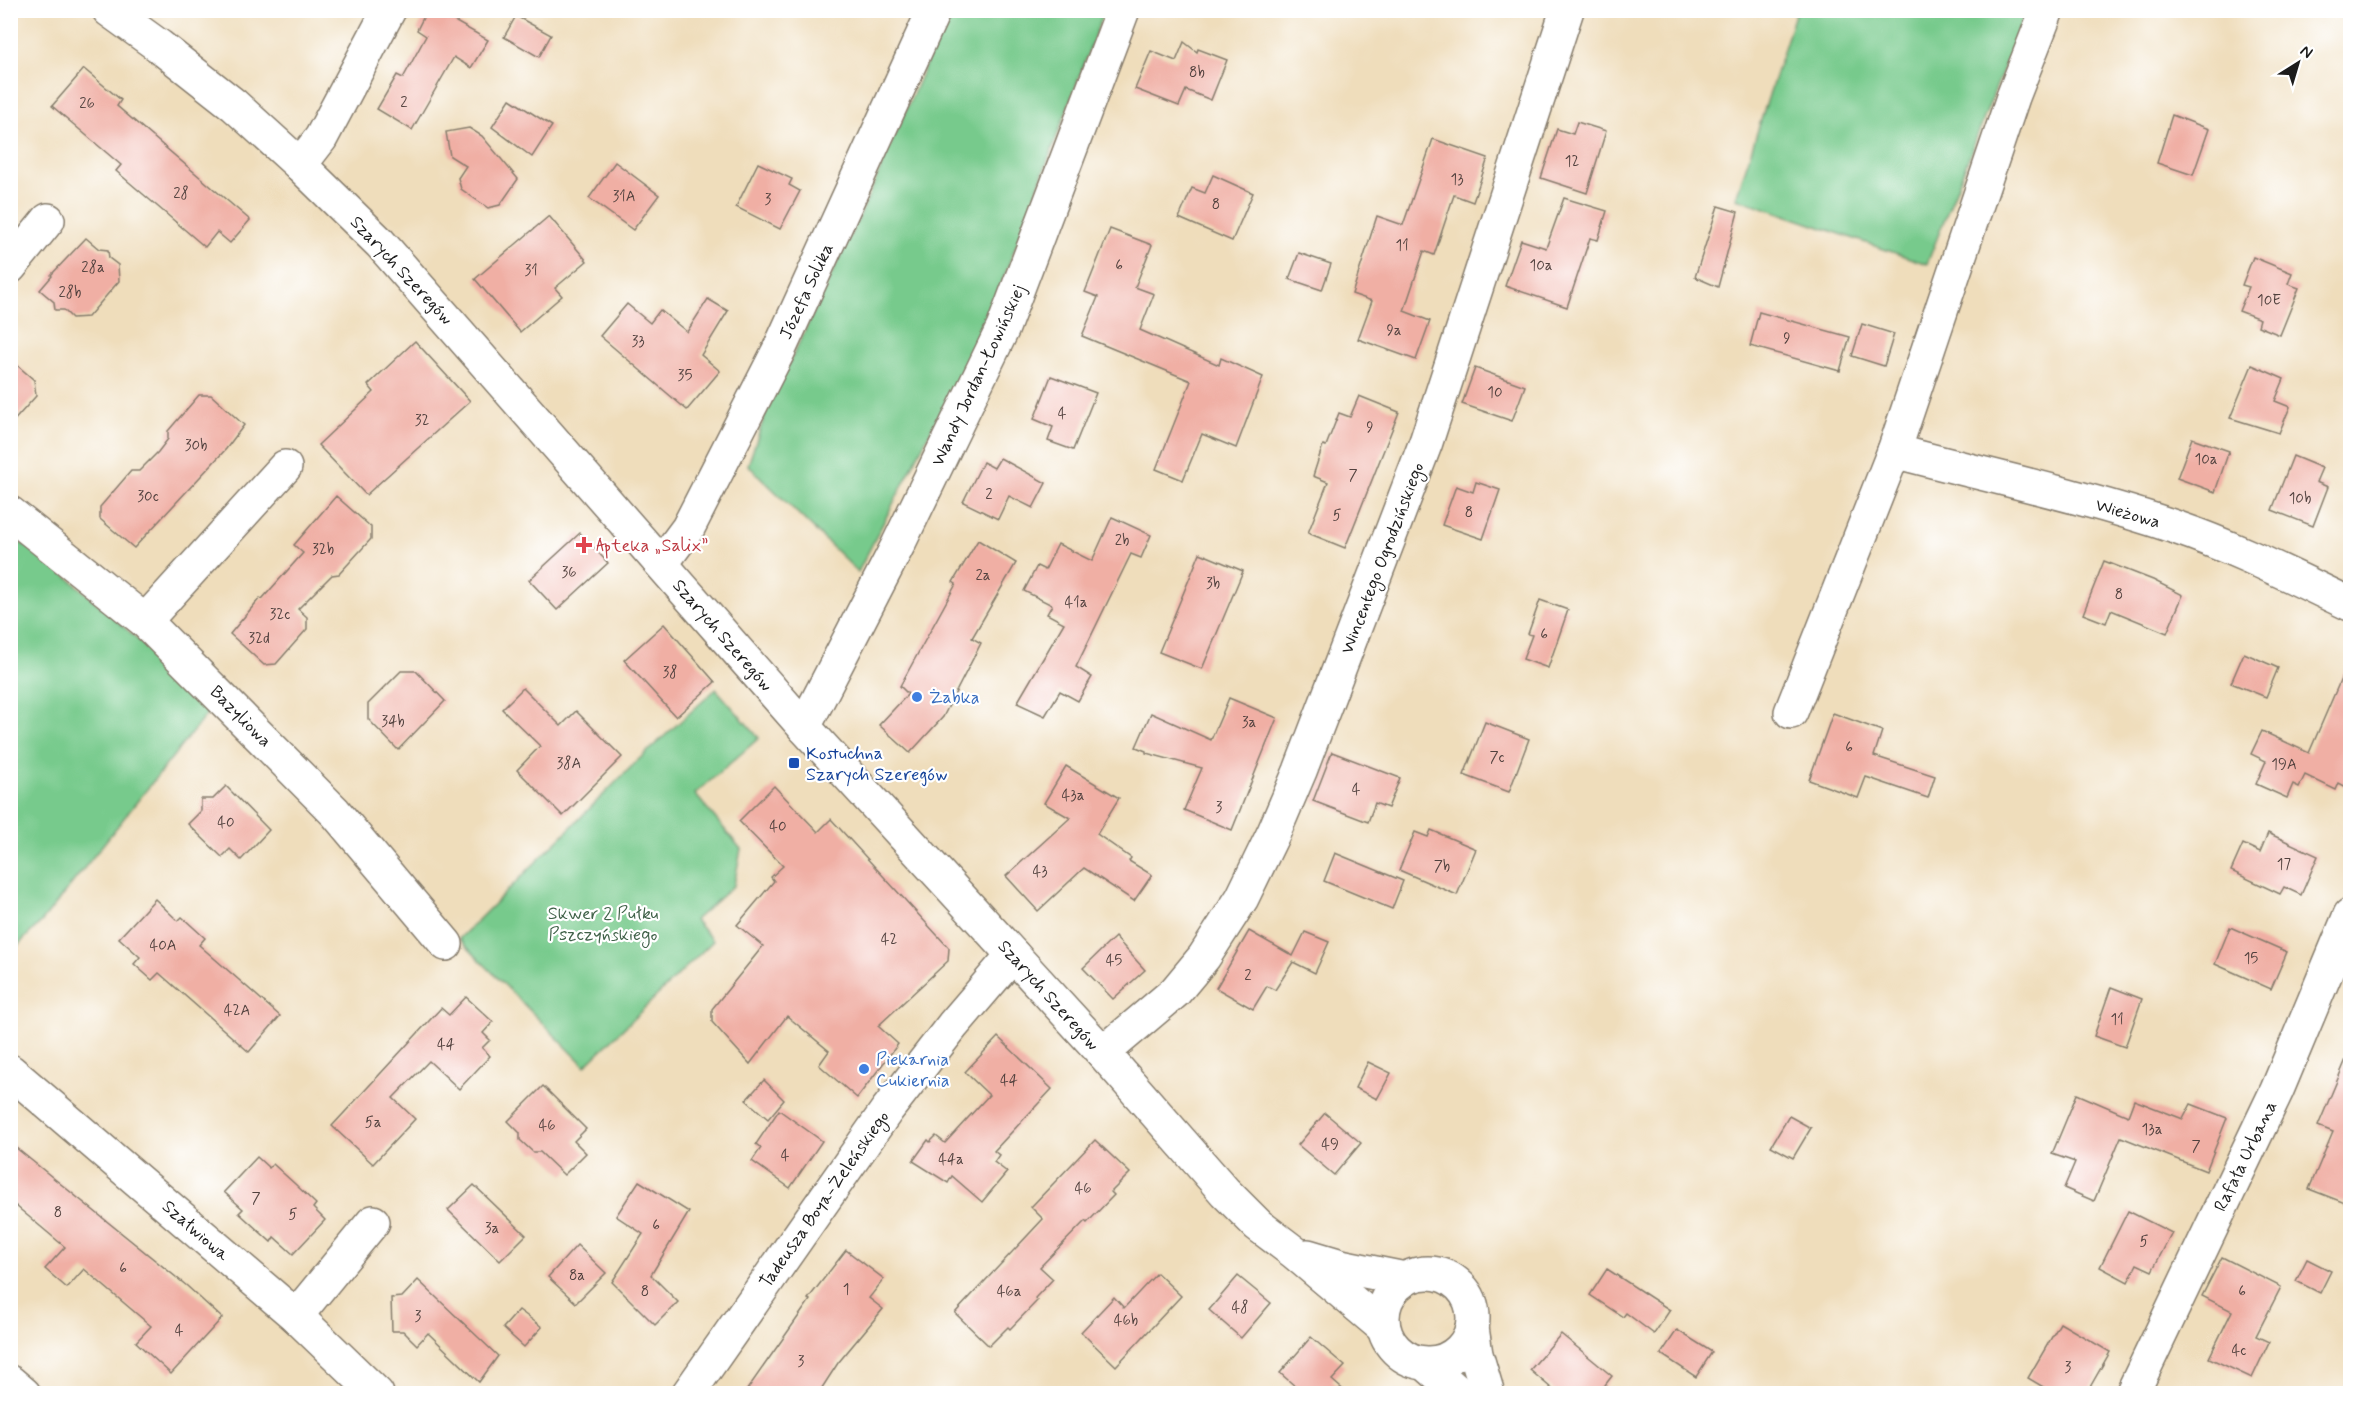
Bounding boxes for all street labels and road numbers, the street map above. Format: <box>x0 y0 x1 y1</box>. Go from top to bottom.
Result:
street label: Szarych Szeregów <box>344 211 458 331</box>
street label: Józefa Solika <box>774 239 840 343</box>
street label: Wandy Jordan-Łowińskiej <box>926 281 1032 470</box>
street label: Wincentego Ogrodzińskiego <box>1335 459 1431 658</box>
street label: Wieżowa <box>2093 493 2163 535</box>
street label: Szarych Szeregów <box>667 574 778 697</box>
street label: Bazyliowa <box>204 681 276 753</box>
street label: Szarych Szeregów <box>992 935 1104 1056</box>
street label: Rafała Urbana <box>2209 1097 2283 1216</box>
street label: Tadeusza Boya-Żeleńskiego <box>754 1106 896 1294</box>
street label: Szałwiowa <box>157 1195 234 1267</box>

